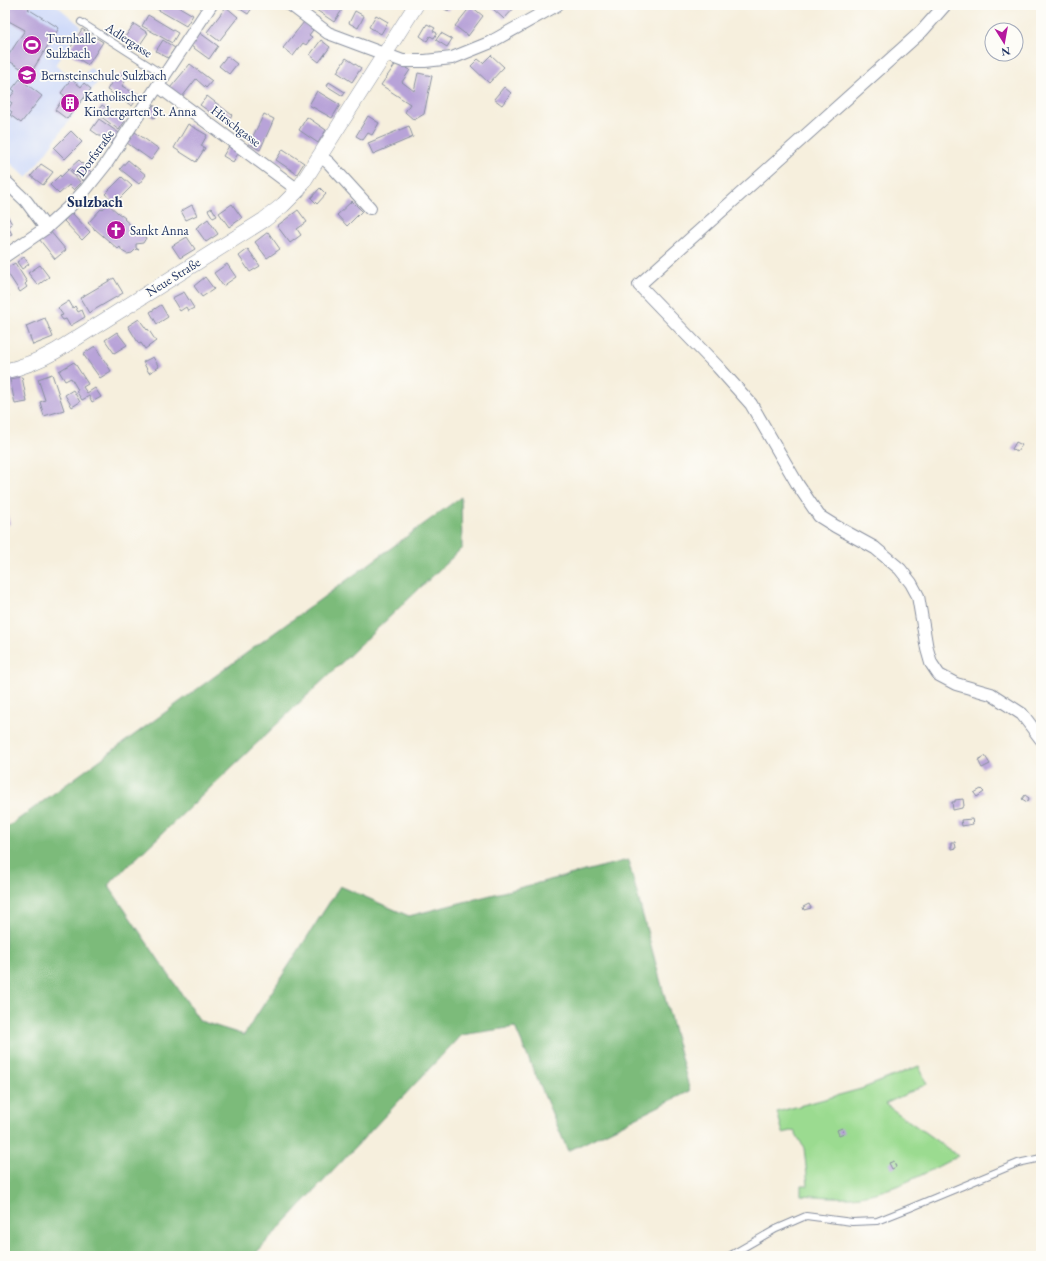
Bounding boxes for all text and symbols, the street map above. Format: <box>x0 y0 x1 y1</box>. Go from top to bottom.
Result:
street label: Adlergasse <box>102 18 156 61</box>
north arrow <box>984 22 1024 62</box>
place label: Turnhalle Sulzbach <box>46 30 96 62</box>
sports icon: Turnhalle Sulzbach <box>21 34 43 56</box>
text: N <box>1000 44 1012 60</box>
school or university icon: Bernsteinschule Sulzbach <box>16 64 38 86</box>
place label: Bernsteinschule Sulzbach <box>41 67 167 84</box>
place label: Katholischer Kindergarten St. Anna <box>84 88 197 120</box>
building icon: Katholischer Kindergarten St. Anna <box>59 92 81 114</box>
street label: Hirschgasse <box>207 102 265 150</box>
street label: Dorfstraße <box>72 126 118 180</box>
district label: Sulzbach <box>67 192 123 211</box>
church icon: Sankt Anna <box>105 219 127 241</box>
place label: Sankt Anna <box>130 222 190 239</box>
street label: Neue Straße <box>143 254 203 300</box>

